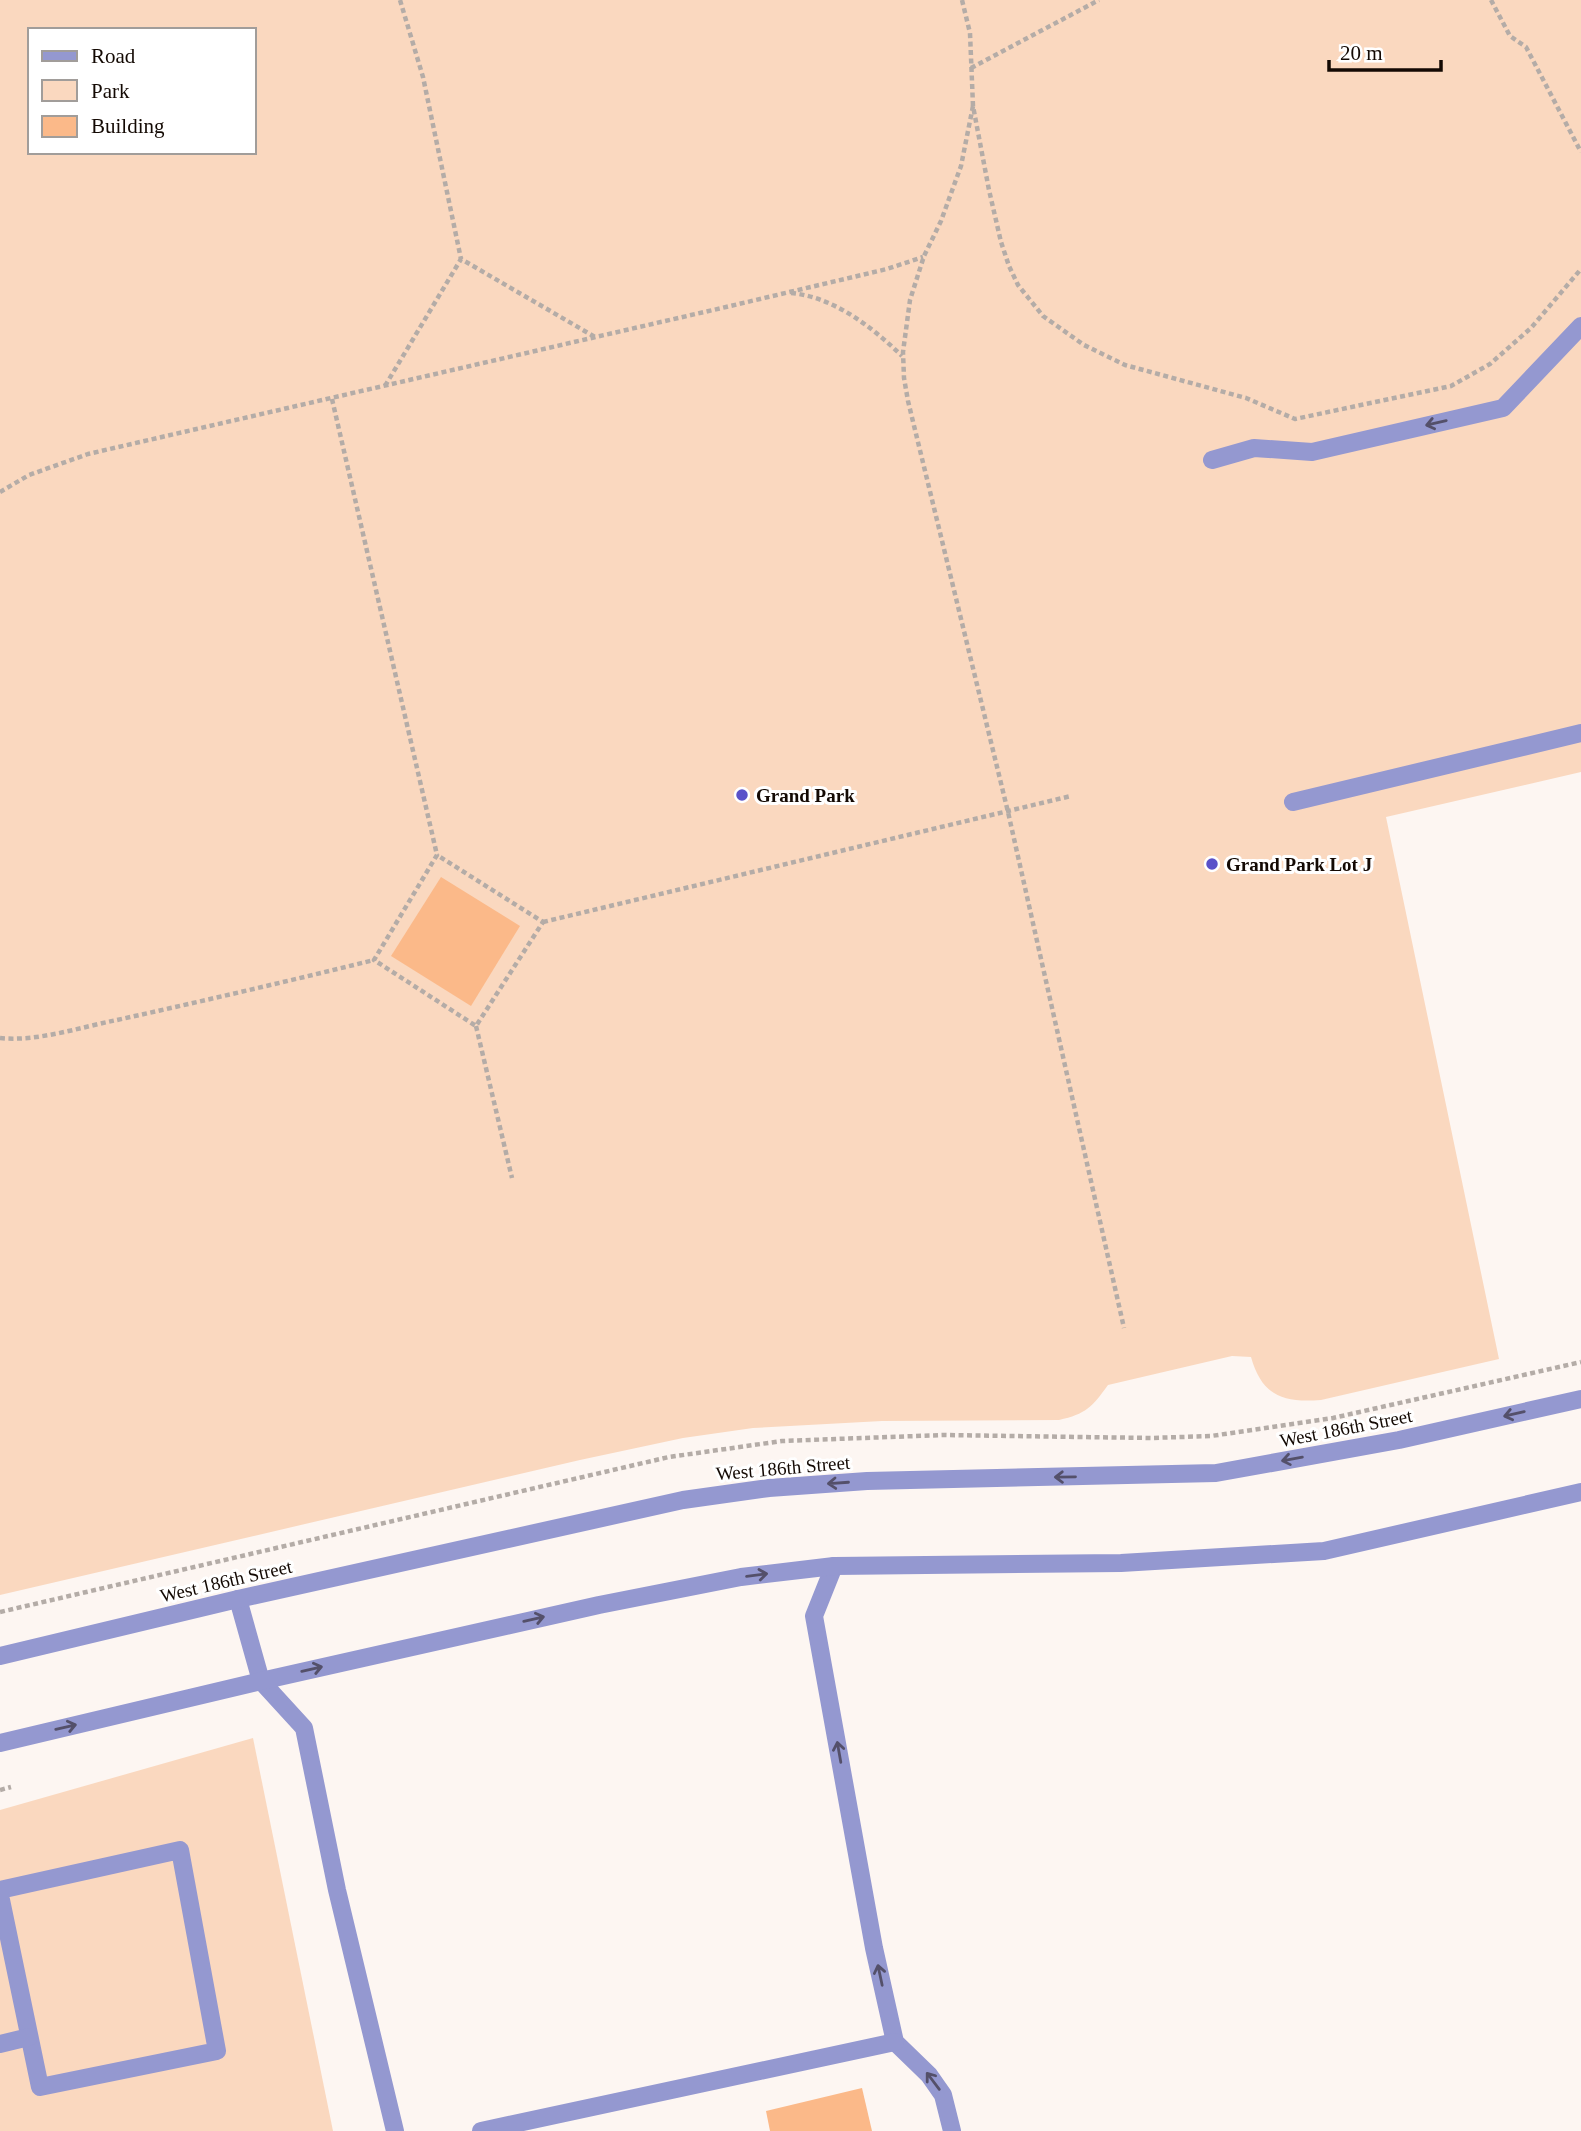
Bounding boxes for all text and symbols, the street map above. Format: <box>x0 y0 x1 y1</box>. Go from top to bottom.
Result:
legend <box>28 28 256 154</box>
scale bar <box>1329 28 1441 72</box>
text: 20 m <box>1340 41 1383 65</box>
text: Road <box>91 44 136 68</box>
text: Park <box>91 79 130 103</box>
text: Building <box>91 114 165 138</box>
one-way arrow <box>1425 417 1448 431</box>
place label: Grand Park <box>756 785 855 806</box>
marker: Grand Park <box>734 787 750 803</box>
place label: Grand Park Lot J <box>1226 854 1372 875</box>
marker: Grand Park Lot J <box>1204 856 1220 872</box>
street label: West 186th Street <box>1278 1405 1415 1451</box>
one-way arrow <box>1503 1407 1526 1421</box>
street label: West 186th Street <box>715 1452 852 1484</box>
one-way arrow <box>1281 1453 1304 1467</box>
one-way arrow <box>1054 1471 1077 1484</box>
one-way arrow <box>827 1477 850 1490</box>
street label: West 186th Street <box>158 1555 295 1606</box>
one-way arrow <box>745 1569 768 1582</box>
one-way arrow <box>522 1612 545 1626</box>
one-way arrow <box>300 1662 323 1676</box>
one-way arrow <box>54 1720 77 1733</box>
one-way arrow <box>831 1741 845 1764</box>
one-way arrow <box>873 1964 887 1987</box>
one-way arrow <box>926 2072 940 2091</box>

